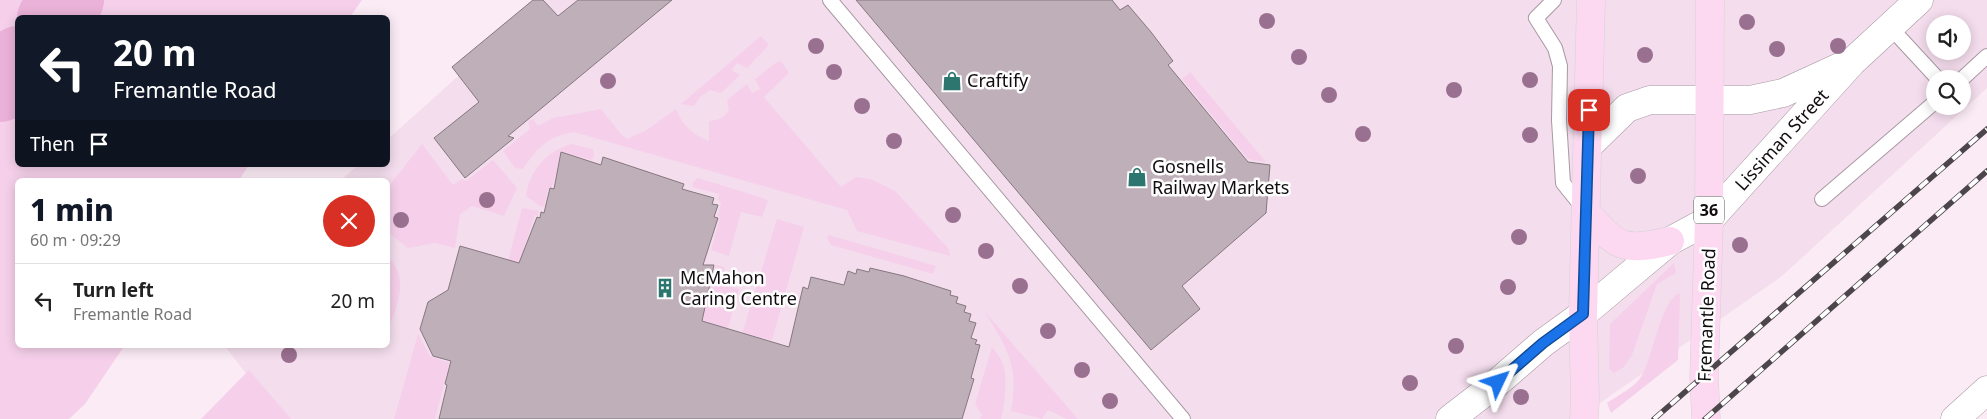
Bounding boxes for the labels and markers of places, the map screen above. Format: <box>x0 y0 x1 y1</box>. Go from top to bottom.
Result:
place label: Craftify <box>967 68 1029 92</box>
shop icon: Craftify <box>941 70 963 92</box>
pin <box>1568 89 1610 131</box>
place label: Gosnells Railway Markets <box>1152 154 1289 199</box>
shop icon: Gosnells Railway Markets <box>1126 166 1148 188</box>
place label: McMahon Caring Centre <box>680 265 797 310</box>
building icon: McMahon Caring Centre <box>654 277 676 299</box>

